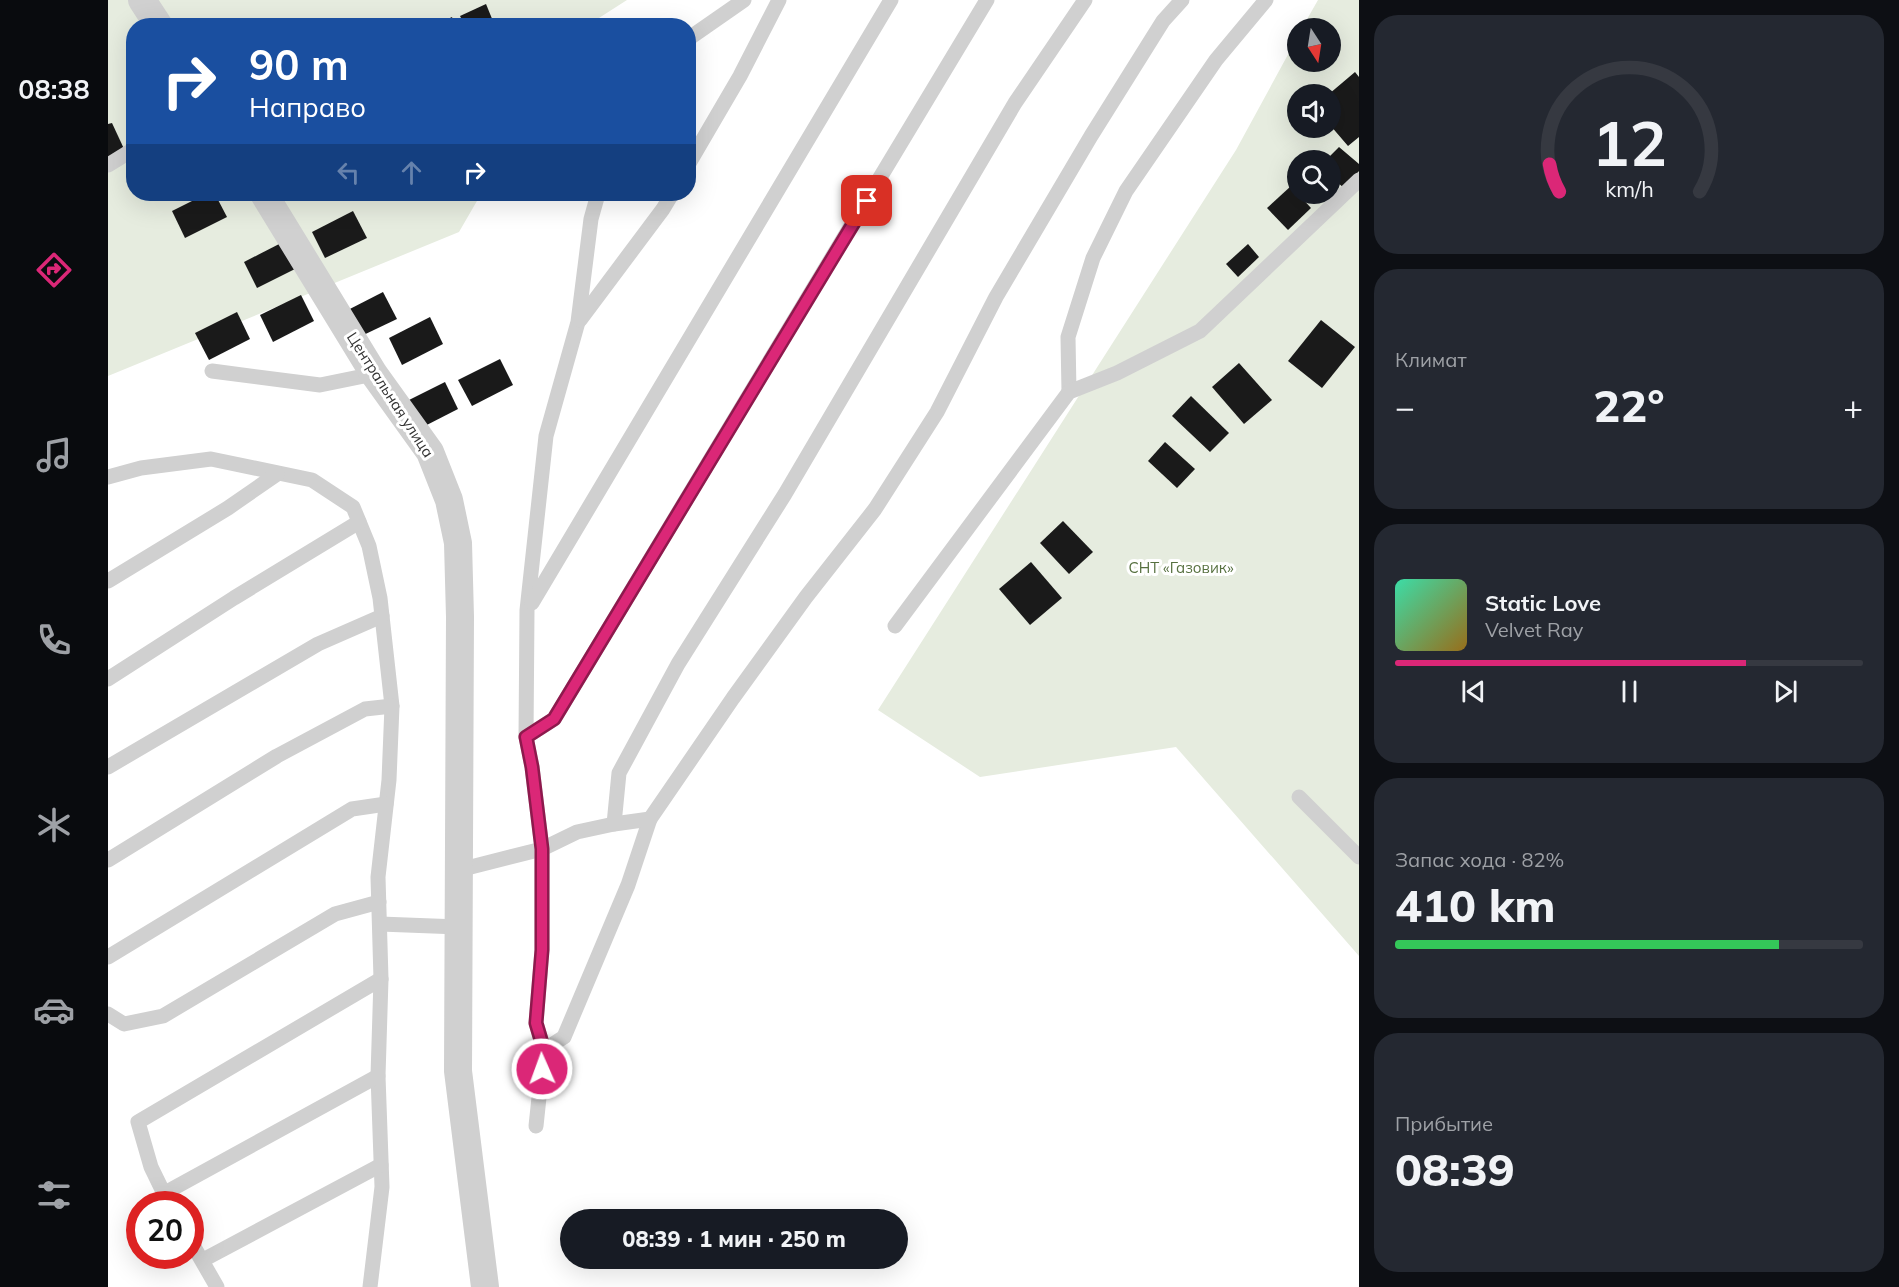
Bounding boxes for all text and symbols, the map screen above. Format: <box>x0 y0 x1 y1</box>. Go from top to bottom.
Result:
north arrow <box>1287 18 1341 72</box>
map controls <box>1287 18 1341 204</box>
text: 90 m <box>249 38 349 91</box>
icon: right <box>150 42 228 120</box>
text: 08:38 <box>18 72 90 106</box>
button: sound <box>1287 84 1341 138</box>
text: Направо <box>249 90 366 124</box>
text: 12 <box>1592 103 1666 182</box>
button: search <box>1287 150 1341 204</box>
icon: left <box>332 156 365 189</box>
icon: ahead <box>395 156 428 189</box>
icon: right <box>458 156 491 189</box>
pin <box>841 175 892 226</box>
text: km/h <box>1605 175 1653 202</box>
icon: arrive <box>850 184 883 217</box>
icon: directions <box>33 249 75 291</box>
street label: Центральная улица <box>343 329 438 461</box>
text: Климат <box>1395 347 1467 372</box>
text: 22° <box>1593 377 1665 433</box>
text: − <box>1395 386 1415 427</box>
text: + <box>1843 386 1863 427</box>
icon: music <box>33 434 75 476</box>
park label: СНТ «Газовик» <box>1128 558 1234 577</box>
text: Static Love <box>1485 589 1601 617</box>
text: Velvet Ray <box>1485 617 1583 642</box>
icon: phone <box>33 619 75 661</box>
icon: previous <box>1457 675 1490 708</box>
icon: pause <box>1613 675 1646 708</box>
icon: next <box>1769 675 1802 708</box>
icon: climate <box>33 804 75 846</box>
text: Запас хода · 82% <box>1395 847 1564 872</box>
text: 410 km <box>1395 877 1556 933</box>
icon: car <box>33 989 75 1031</box>
position arrow <box>510 1037 574 1101</box>
text: Прибытие <box>1395 1111 1493 1136</box>
text: 08:39 <box>1395 1141 1515 1197</box>
icon: filters <box>33 1174 75 1216</box>
speed limit sign: 20 <box>126 1191 204 1269</box>
text: 08:39 · 1 мин · 250 m <box>622 1225 846 1253</box>

